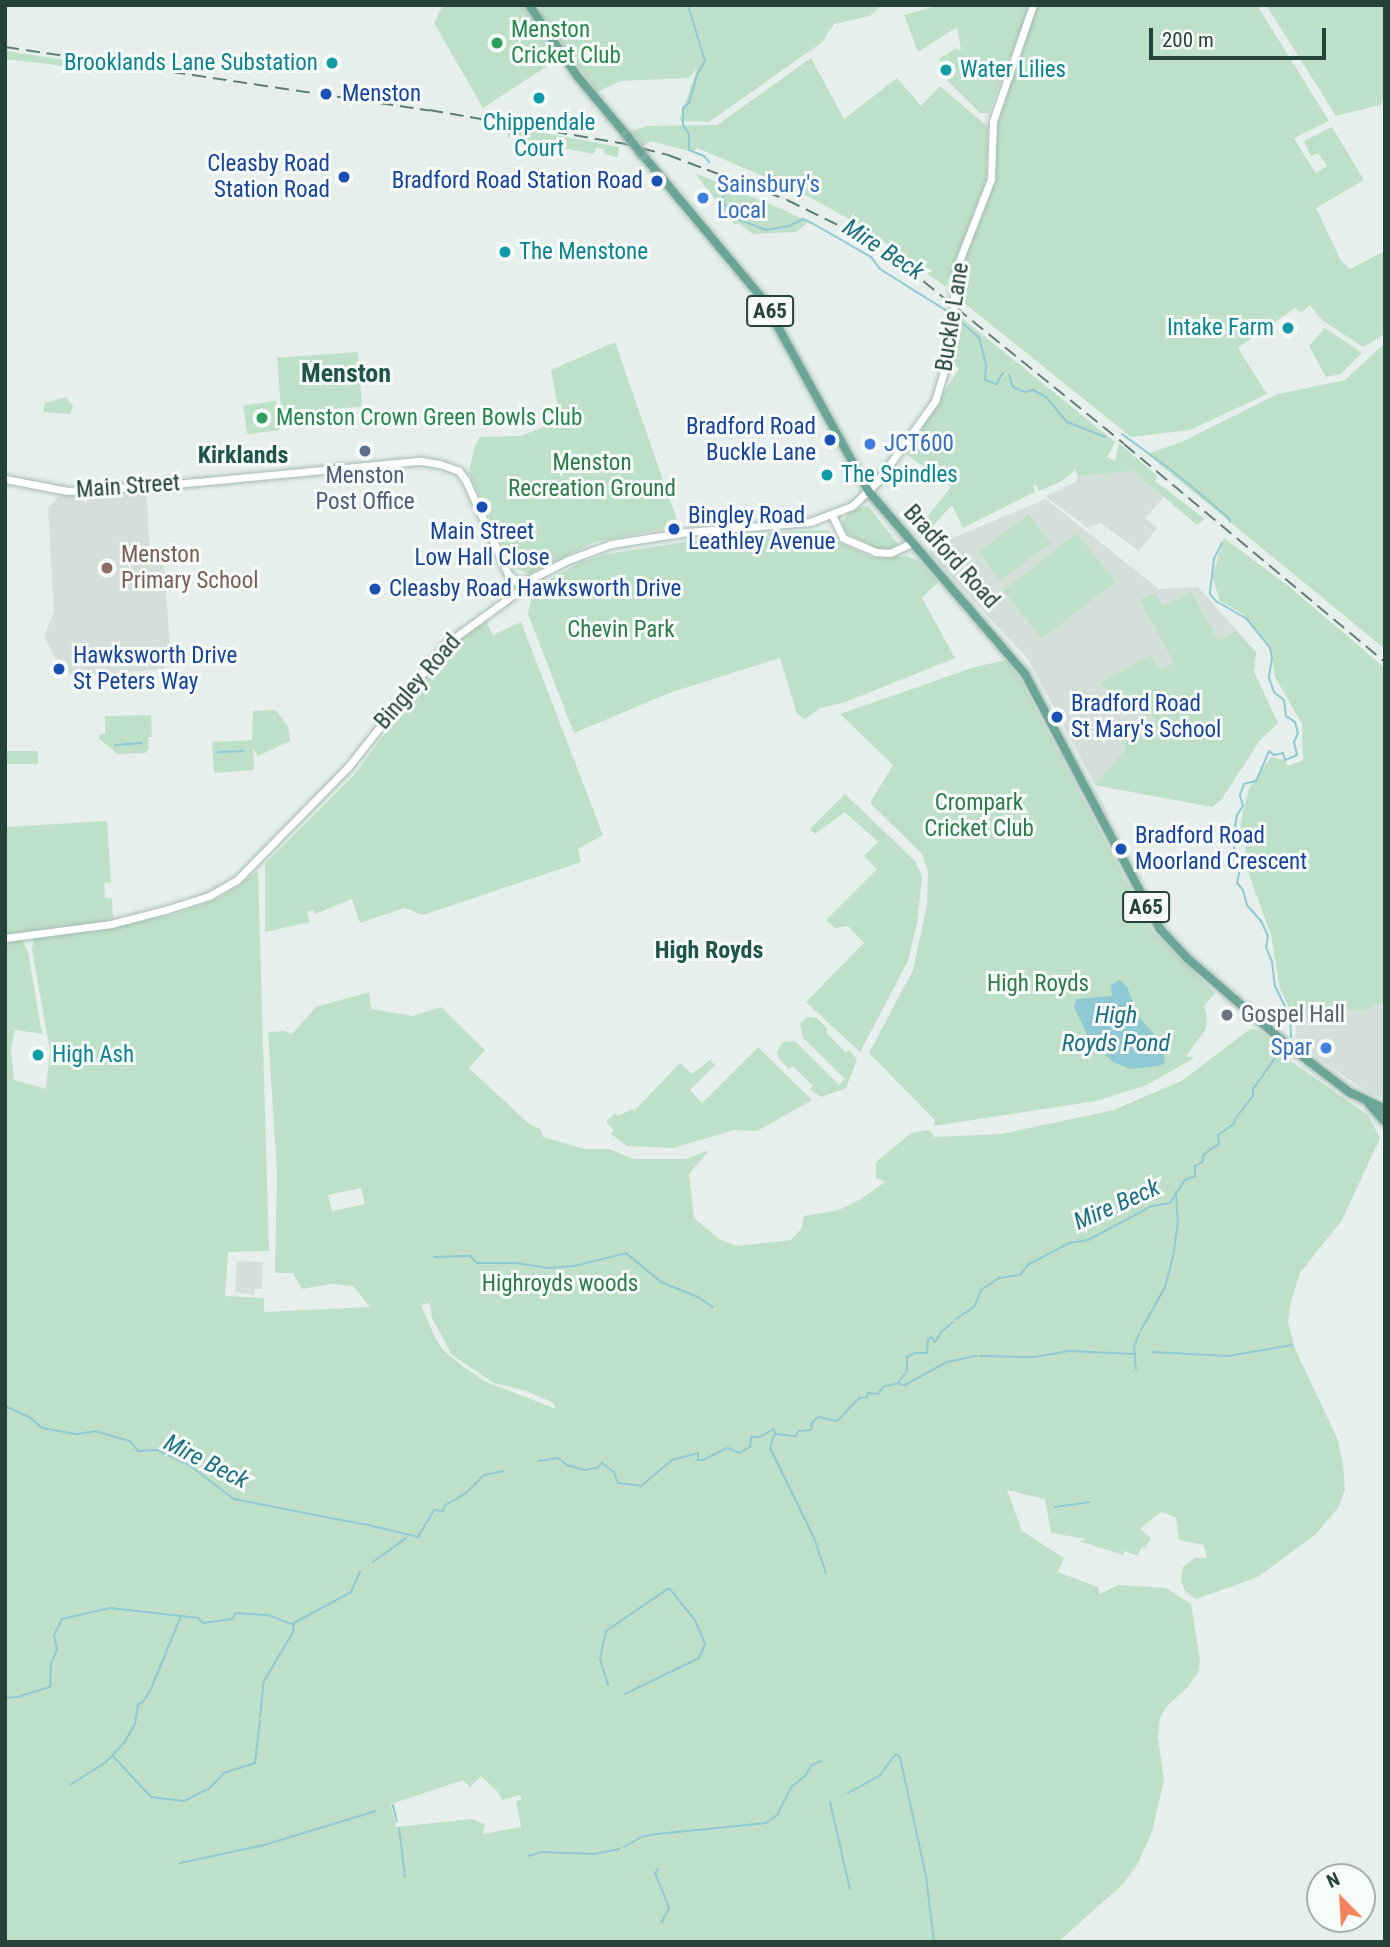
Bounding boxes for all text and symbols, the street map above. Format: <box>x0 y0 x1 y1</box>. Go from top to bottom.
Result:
scale bar <box>1152 14 1329 58</box>
place label: Menston Cricket Club <box>511 16 621 70</box>
text: 200 m <box>1162 28 1214 52</box>
marker: Menston Cricket Club <box>489 35 505 51</box>
place label: Brooklands Lane Substation <box>64 49 318 77</box>
marker: Brooklands Lane Substation <box>324 55 340 71</box>
place label: Water Lilies <box>960 56 1066 84</box>
marker: Water Lilies <box>938 62 954 78</box>
place label: Menston <box>342 80 421 108</box>
marker: Menston <box>316 84 336 104</box>
marker: Chippendale Court <box>531 90 547 106</box>
place label: Chippendale Court <box>483 109 595 163</box>
place label: Cleasby Road Station Road <box>207 150 330 204</box>
place label: Bradford Road Station Road <box>392 167 643 195</box>
marker: Cleasby Road Station Road <box>336 169 352 185</box>
place label: Sainsbury's Local <box>717 171 820 225</box>
marker: Bradford Road Station Road <box>649 173 665 189</box>
marker: Sainsbury's Local <box>695 190 711 206</box>
water label: Mire Beck <box>837 213 929 287</box>
place label: The Menstone <box>519 238 648 266</box>
marker: The Menstone <box>497 244 513 260</box>
street label: Buckle Lane <box>931 261 975 373</box>
road number: A65 <box>746 294 794 328</box>
place label: Intake Farm <box>1167 314 1274 342</box>
marker: Intake Farm <box>1280 320 1296 336</box>
district label: Menston <box>301 358 391 390</box>
place label: Menston Crown Green Bowls Club <box>276 404 582 432</box>
marker: Menston Crown Green Bowls Club <box>254 410 270 426</box>
place label: Bradford Road Buckle Lane <box>686 413 816 467</box>
place label: JCT600 <box>884 430 954 458</box>
marker: Bradford Road Buckle Lane <box>822 432 838 448</box>
marker: JCT600 <box>862 436 878 452</box>
district label: Kirklands <box>198 442 288 470</box>
marker: Menston Post Office <box>357 443 373 459</box>
park label: Menston Recreation Ground <box>508 449 676 503</box>
place label: The Spindles <box>841 461 958 489</box>
place label: Menston Post Office <box>315 462 415 516</box>
marker: The Spindles <box>819 467 835 483</box>
street label: Main Street <box>75 470 181 504</box>
marker: Main Street Low Hall Close <box>474 499 490 515</box>
street label: Bradford Road <box>897 499 1005 615</box>
place label: Bingley Road Leathley Avenue <box>688 502 836 556</box>
place label: Main Street Low Hall Close <box>415 518 549 572</box>
marker: Bingley Road Leathley Avenue <box>666 521 682 537</box>
place label: Menston Primary School <box>121 541 258 595</box>
marker: Menston Primary School <box>99 560 115 576</box>
place label: Cleasby Road Hawksworth Drive <box>389 575 681 603</box>
marker: Cleasby Road Hawksworth Drive <box>367 581 383 597</box>
park label: Chevin Park <box>567 616 675 644</box>
street label: Bingley Road <box>369 629 467 735</box>
place label: Hawksworth Drive St Peters Way <box>73 642 237 696</box>
marker: Hawksworth Drive St Peters Way <box>51 661 67 677</box>
place label: Bradford Road St Mary's School <box>1071 690 1221 744</box>
marker: Bradford Road St Mary's School <box>1049 709 1065 725</box>
park label: Crompark Cricket Club <box>924 789 1034 843</box>
place label: Bradford Road Moorland Crescent <box>1135 822 1307 876</box>
marker: Bradford Road Moorland Crescent <box>1113 841 1129 857</box>
road number: A65 <box>1122 890 1170 925</box>
district label: High Royds <box>655 937 763 965</box>
park label: High Royds <box>987 970 1089 998</box>
place label: Gospel Hall <box>1241 1001 1345 1029</box>
water label: High Royds Pond <box>1062 1002 1170 1058</box>
marker: Gospel Hall <box>1219 1007 1235 1023</box>
place label: Spar <box>1271 1034 1312 1062</box>
marker: Spar <box>1318 1040 1334 1056</box>
place label: High Ash <box>52 1041 134 1069</box>
marker: High Ash <box>30 1047 46 1063</box>
water label: Mire Beck <box>1070 1173 1164 1237</box>
park label: Highroyds woods <box>482 1270 638 1298</box>
water label: Mire Beck <box>159 1429 253 1495</box>
north arrow <box>1306 1863 1376 1933</box>
text: N <box>1323 1867 1343 1893</box>

